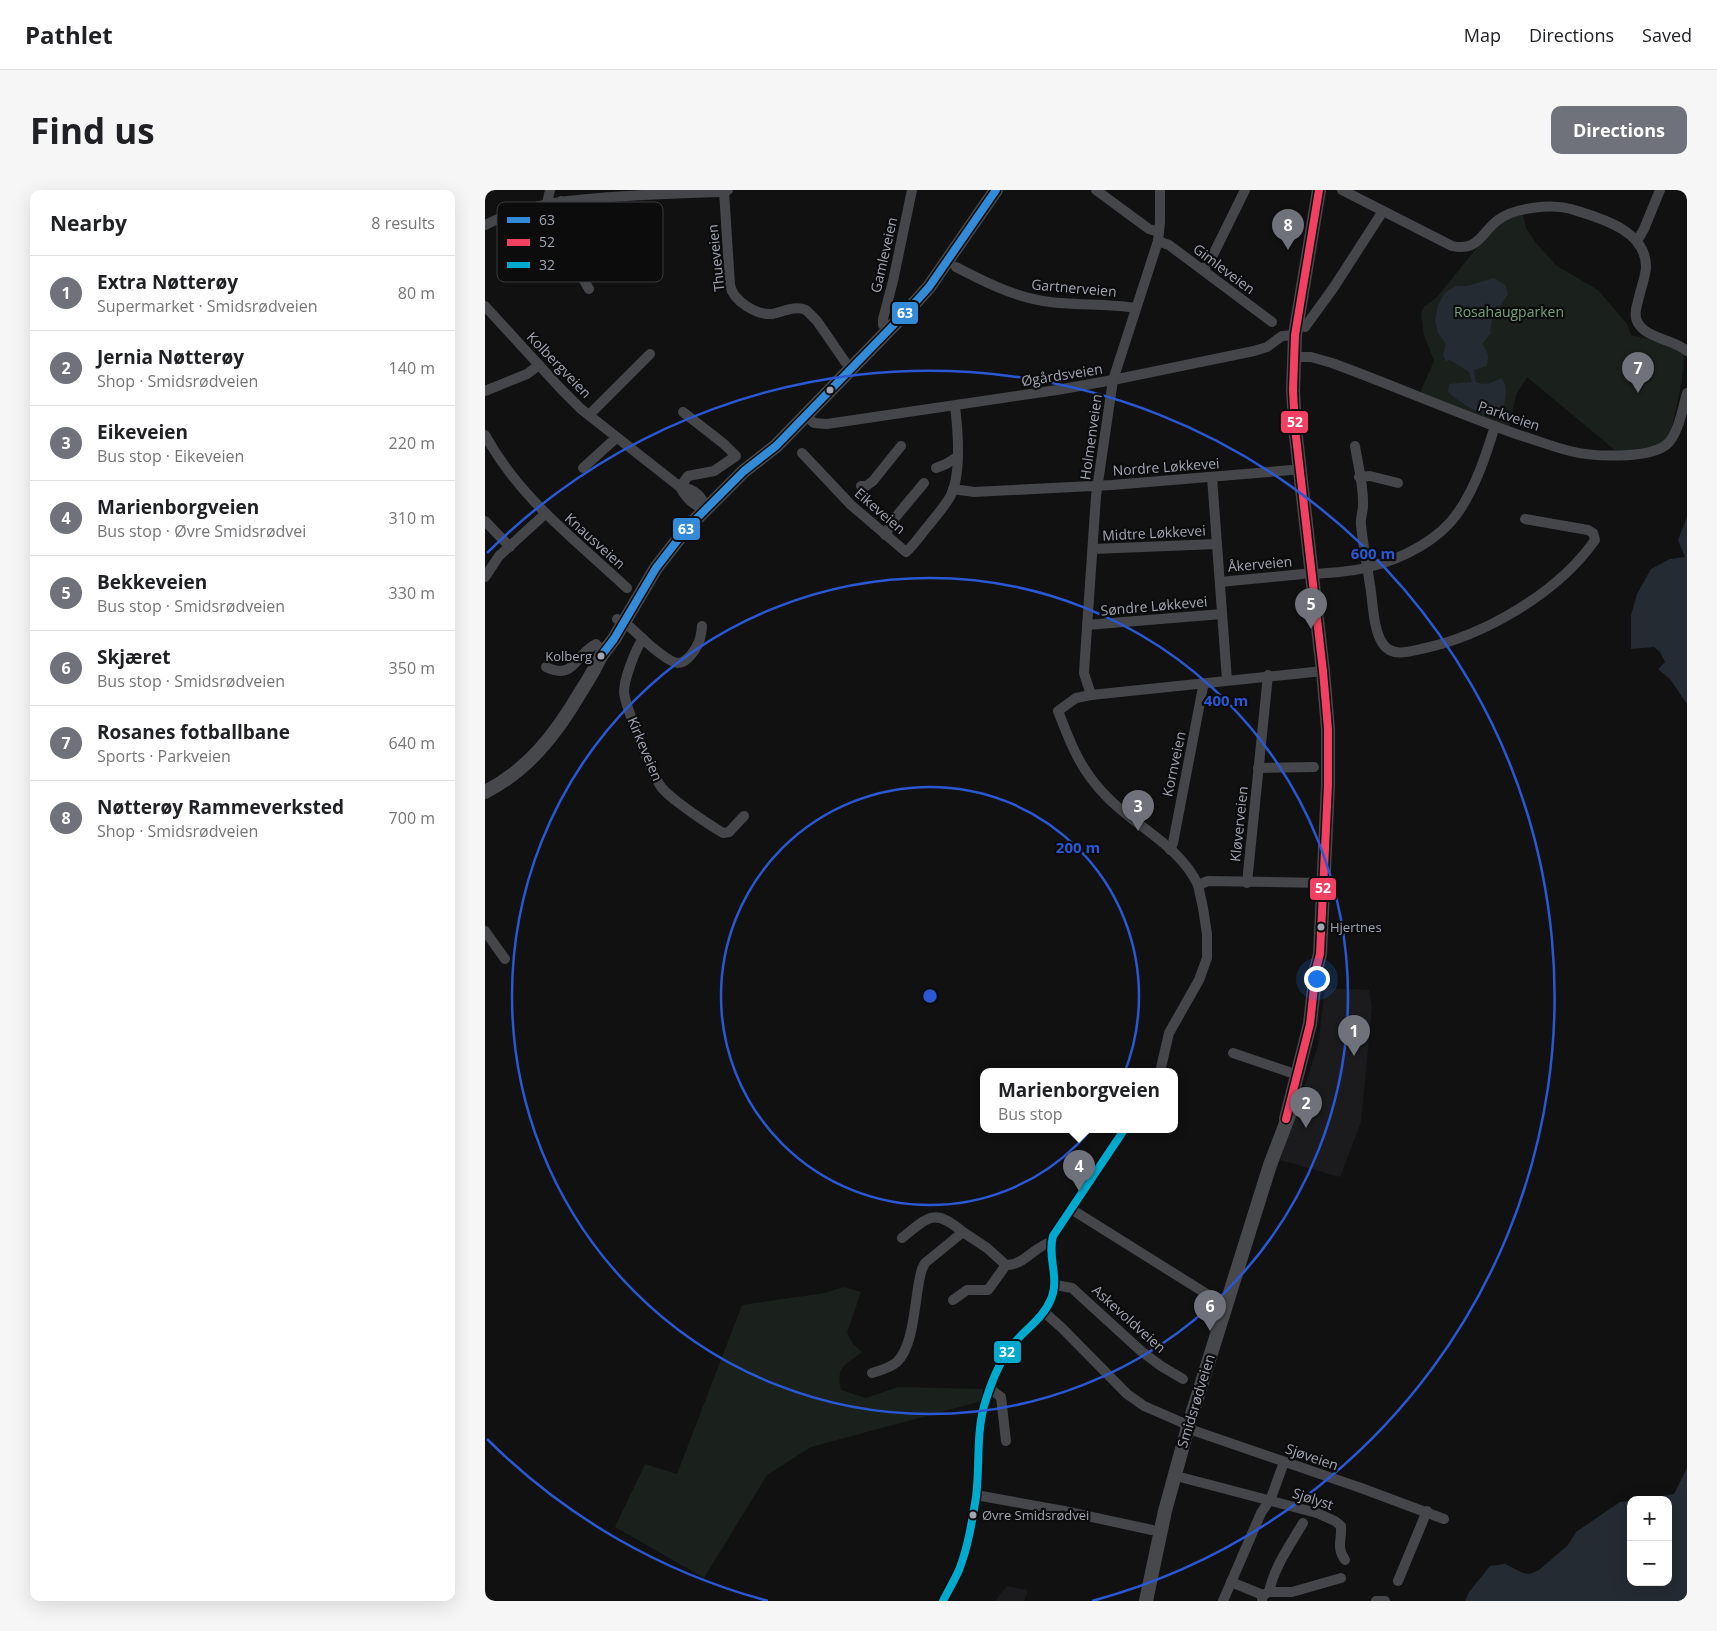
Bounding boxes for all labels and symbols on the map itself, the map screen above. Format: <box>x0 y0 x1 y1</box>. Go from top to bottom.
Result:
legend <box>497 202 663 282</box>
pin: 8 <box>1272 209 1304 250</box>
text: 63 <box>539 210 555 229</box>
street label: Gamleveien <box>866 215 901 295</box>
street label: Thueveien <box>703 223 728 293</box>
text: 52 <box>539 232 555 251</box>
street label: Gimleveien <box>1189 239 1259 298</box>
text: 32 <box>539 255 555 274</box>
street label: Gartnerveien <box>1031 274 1118 301</box>
line badge: 63 <box>891 301 919 325</box>
park label: Rosahaugparken <box>1454 302 1564 321</box>
text: 63 <box>897 303 913 322</box>
street label: Kolbergveien <box>523 327 596 402</box>
pin: 7 <box>1622 352 1654 393</box>
street label: Øgårdsveien <box>1020 359 1104 390</box>
unlabelled marker <box>825 385 835 395</box>
street label: Holmenveien <box>1075 393 1106 481</box>
street label: Parkveien <box>1476 396 1543 435</box>
line badge: 52 <box>1280 410 1309 434</box>
text: 52 <box>1287 412 1303 431</box>
street label: Nordre Løkkevei <box>1112 453 1220 480</box>
street label: Eikeveien <box>851 483 910 538</box>
street label: Knausveien <box>561 508 630 573</box>
line badge: 63 <box>672 517 701 541</box>
text: 63 <box>678 519 694 538</box>
street label: Midtre Løkkevei <box>1102 520 1206 545</box>
text: 600 m <box>1351 543 1395 563</box>
street label: Åkerveien <box>1227 551 1293 576</box>
pin: 5 <box>1295 588 1327 629</box>
street label: Søndre Løkkevei <box>1100 591 1208 620</box>
place label: Kolberg <box>545 647 592 665</box>
marker: Kolberg <box>596 651 606 661</box>
text: 400 m <box>1204 690 1248 710</box>
street label: Kirkeveien <box>623 714 667 784</box>
street label: Kornveien <box>1157 730 1190 798</box>
street label: Kløverveien <box>1225 785 1252 863</box>
pin: 3 <box>1122 790 1154 831</box>
text: 200 m <box>1056 837 1100 857</box>
line badge: 52 <box>1309 877 1337 901</box>
text: 52 <box>1315 878 1331 897</box>
place label: Hjertnes <box>1330 918 1382 936</box>
marker: Hjertnes <box>1316 922 1326 932</box>
your location <box>1304 966 1330 992</box>
centre of rings <box>921 987 939 1005</box>
pin: 1 <box>1338 1015 1370 1056</box>
pin: 2 <box>1290 1087 1322 1128</box>
pin: 4 <box>1063 1150 1095 1191</box>
street label: Askevoldveien <box>1088 1280 1170 1357</box>
pin: 6 <box>1194 1290 1226 1331</box>
line badge: 32 <box>993 1340 1022 1364</box>
text: 32 <box>999 1342 1015 1361</box>
street label: Smidsrødveien <box>1172 1352 1219 1450</box>
street label: Sjøveien <box>1283 1439 1341 1474</box>
street label: Sjølyst <box>1290 1483 1336 1514</box>
place label: Øvre Smidsrødvei <box>982 1506 1089 1524</box>
marker: Øvre Smidsrødvei <box>968 1510 978 1520</box>

